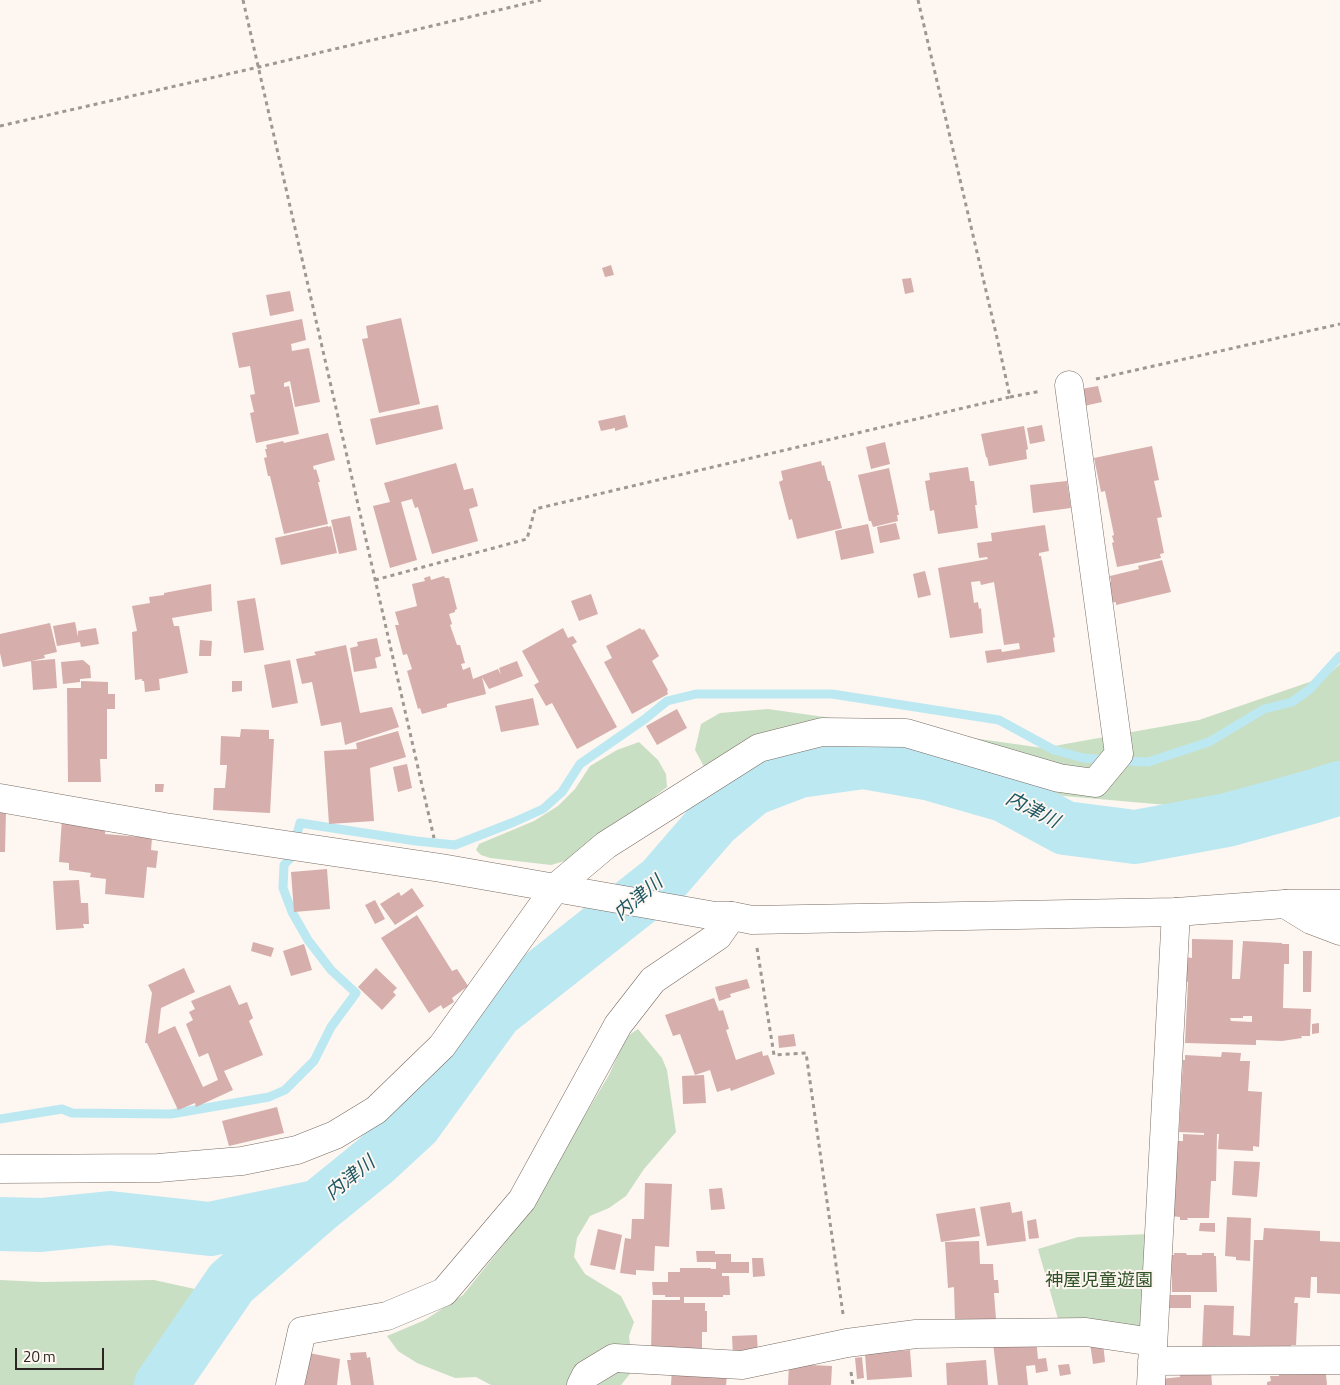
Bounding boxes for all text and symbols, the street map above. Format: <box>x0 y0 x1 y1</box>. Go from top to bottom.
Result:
water label: 内津川 <box>1001 788 1063 834</box>
water label: 内津川 <box>610 872 668 926</box>
water label: 内津川 <box>322 1152 380 1206</box>
park label: 神屋児童遊園 <box>1045 1271 1153 1293</box>
scale bar <box>18 1338 106 1370</box>
text: 20 m <box>23 1345 56 1368</box>

